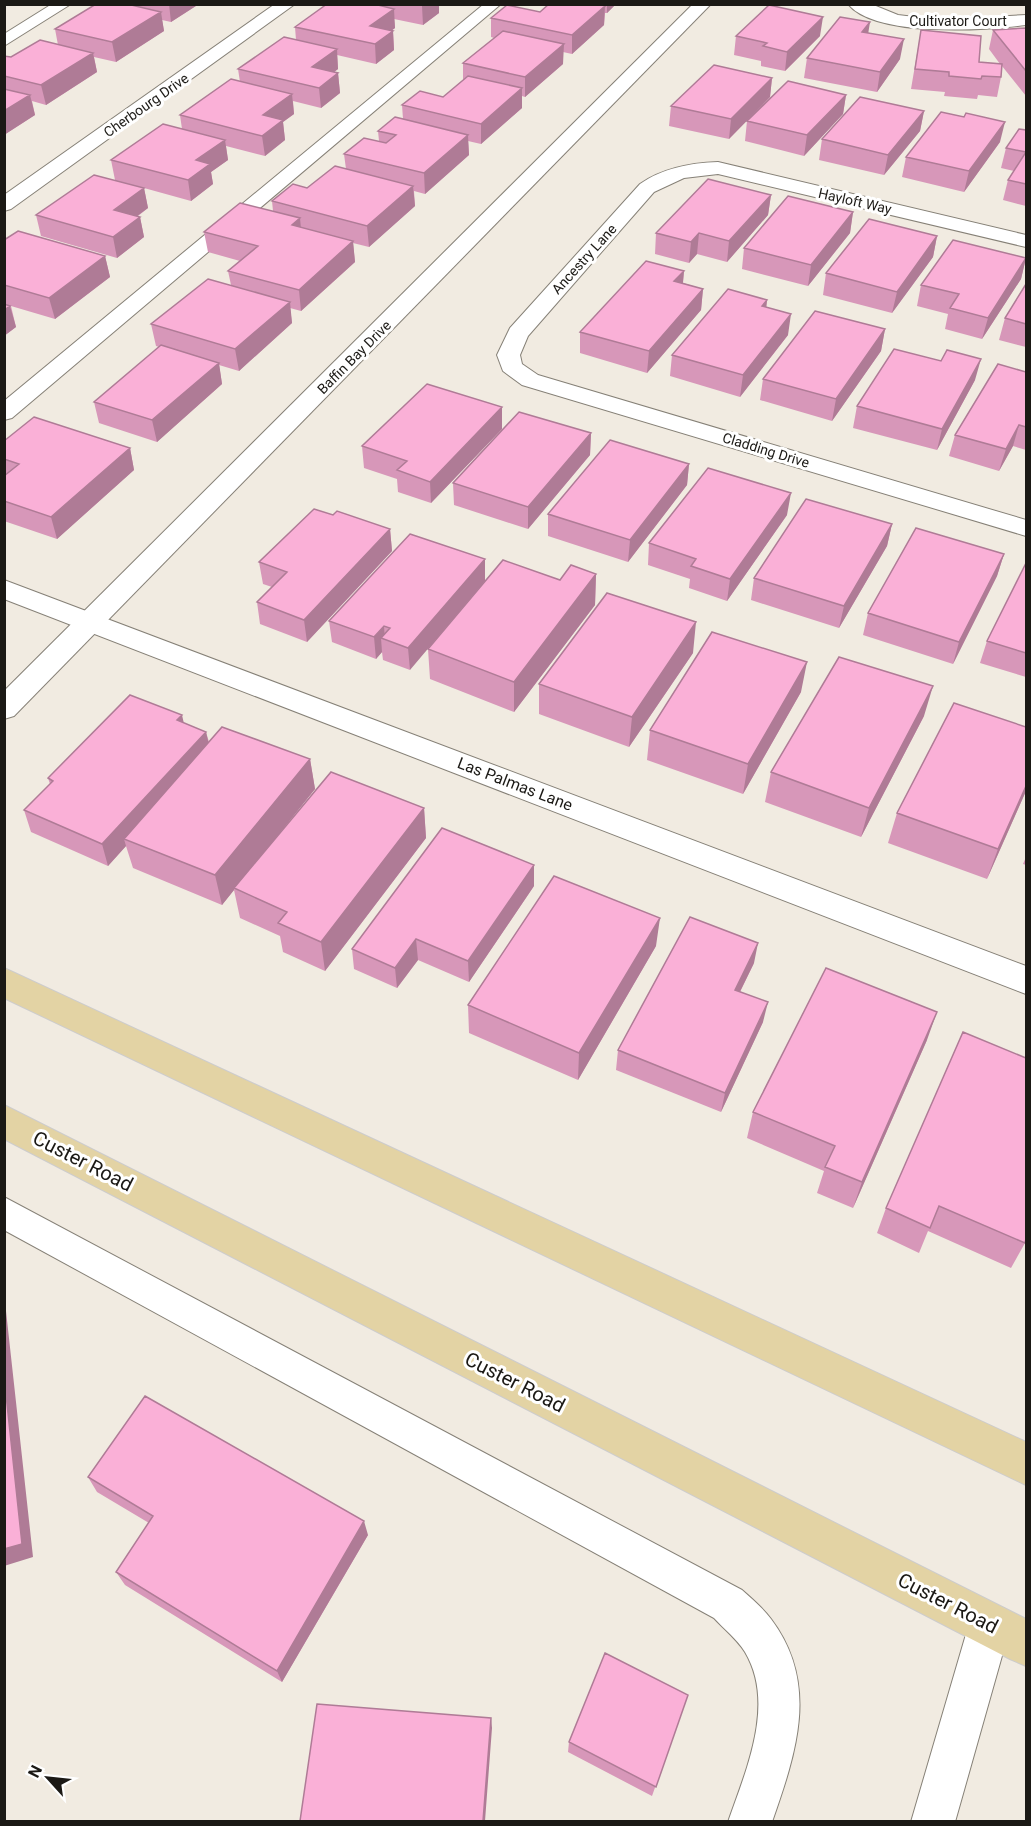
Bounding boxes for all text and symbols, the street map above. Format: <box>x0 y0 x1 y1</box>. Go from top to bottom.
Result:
street label: Cultivator Court <box>909 13 1007 29</box>
street label: Cherbourg Drive <box>100 70 192 140</box>
street label: Hayloft Way <box>817 185 894 217</box>
street label: Ancestry Lane <box>548 221 620 297</box>
street label: Baffin Bay Drive <box>314 317 394 397</box>
street label: Cladding Drive <box>721 429 811 471</box>
street label: Las Palmas Lane <box>455 753 575 815</box>
street label: Custer Road <box>29 1126 137 1196</box>
street label: Custer Road <box>461 1347 569 1417</box>
street label: Custer Road <box>894 1568 1002 1638</box>
north arrow <box>18 1748 78 1808</box>
text: N <box>24 1762 46 1781</box>

